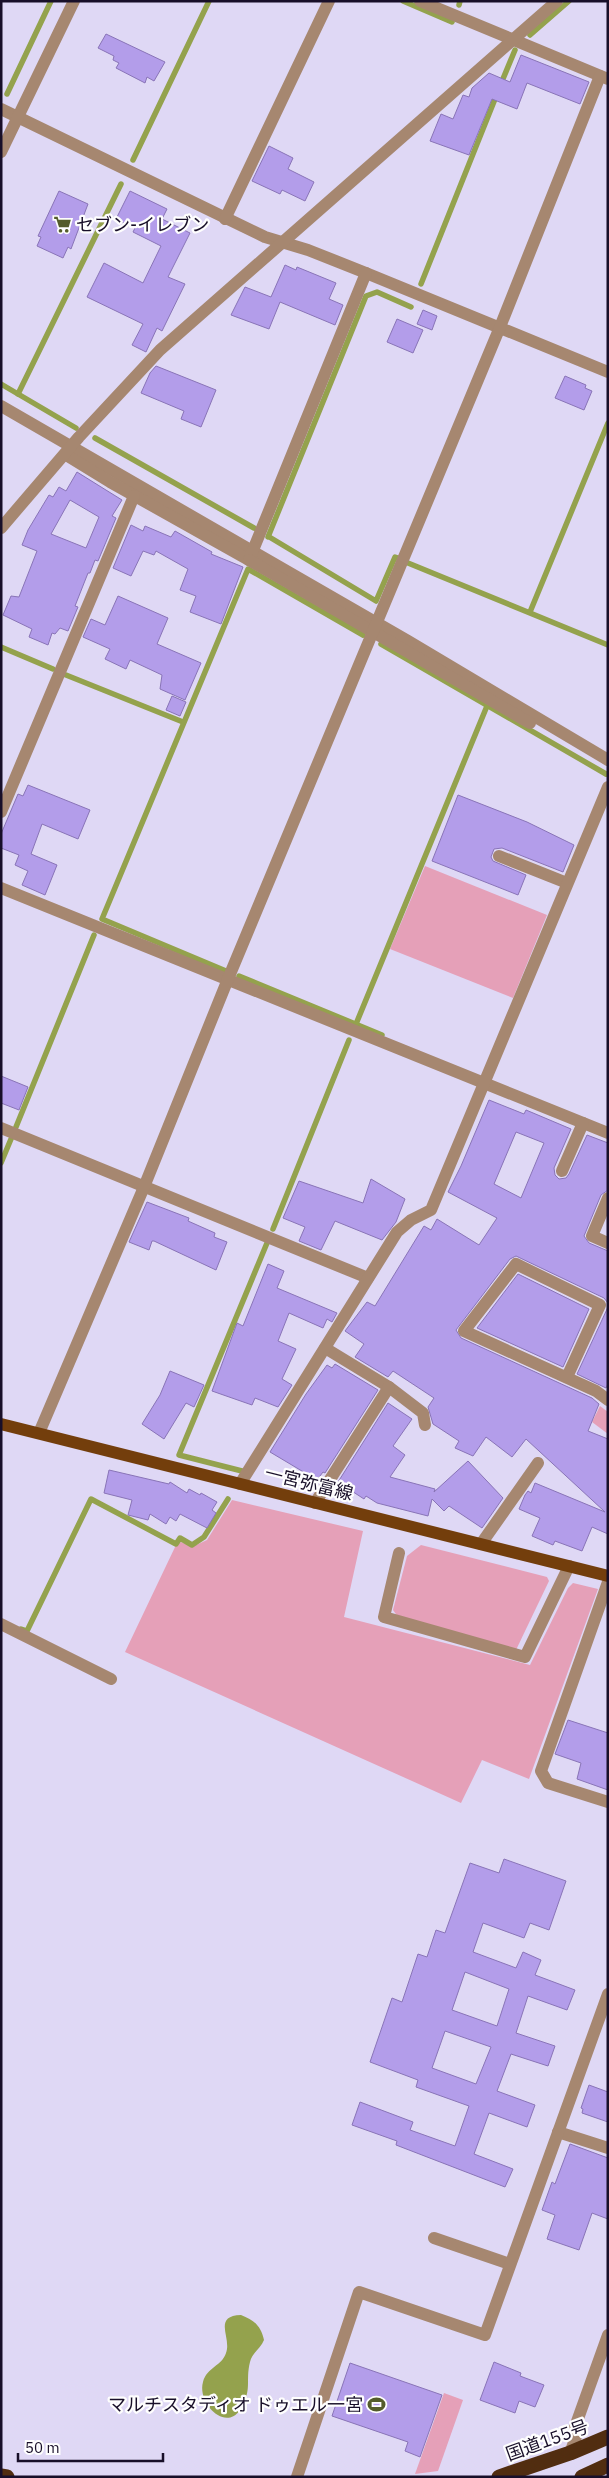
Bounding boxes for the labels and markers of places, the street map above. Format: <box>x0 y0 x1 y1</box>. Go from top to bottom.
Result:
place label: セブン-イレブン <box>76 213 209 236</box>
supermarket icon: セブン-イレブン <box>52 214 72 234</box>
place label: マルチスタディオ ドゥエル一宮 <box>108 2393 363 2416</box>
sports icon: マルチスタディオ ドゥエル一宮 <box>367 2394 387 2414</box>

